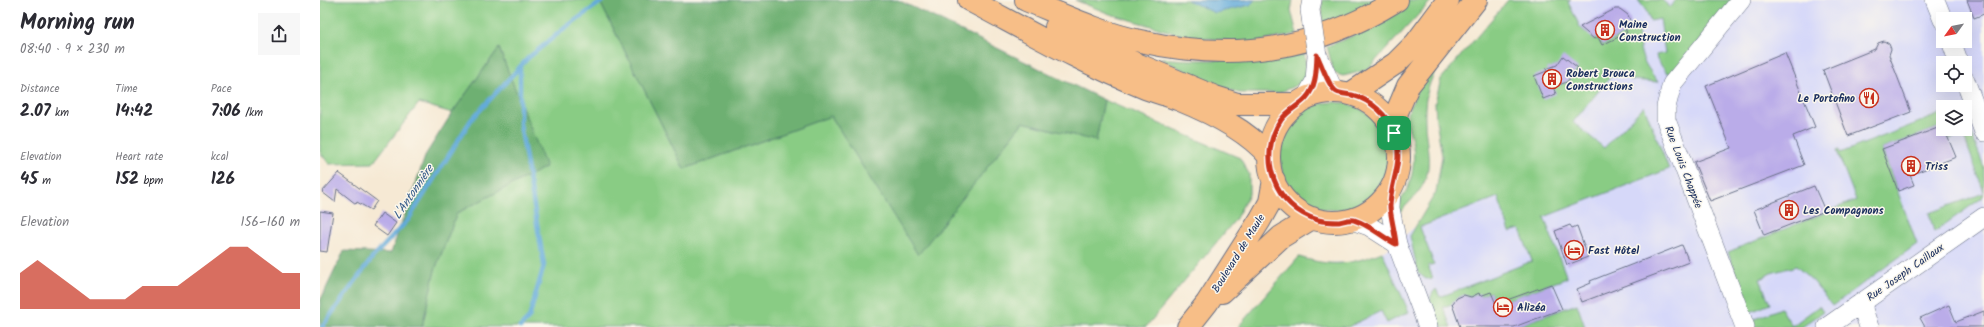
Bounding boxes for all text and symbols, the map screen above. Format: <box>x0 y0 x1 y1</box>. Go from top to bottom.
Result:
text: Morning run <box>20 6 135 41</box>
north arrow <box>1936 12 1972 48</box>
map controls <box>1936 12 1972 136</box>
button: share <box>258 13 300 55</box>
place label: Maine Construction <box>1619 16 1681 47</box>
building icon: Maine Construction <box>1594 19 1616 41</box>
text: 08:40 · 9 × 230 m <box>20 39 125 60</box>
button: locate <box>1936 56 1972 92</box>
place label: Robert Brouca Constructions <box>1566 65 1635 96</box>
building icon: Robert Brouca Constructions <box>1541 68 1563 90</box>
text: Distance <box>20 80 60 98</box>
text: Time <box>115 80 138 98</box>
text: Pace <box>211 80 232 98</box>
restaurant icon: Le Portofino <box>1858 87 1880 109</box>
place label: Le Portofino <box>1798 90 1855 108</box>
text: 2.07 <box>20 98 51 125</box>
text: 14:42 <box>115 98 153 125</box>
text: 7:06 <box>211 98 241 125</box>
button: layers <box>1936 100 1972 136</box>
text: km <box>51 104 69 122</box>
text: /km <box>241 104 263 122</box>
pin <box>1377 116 1411 150</box>
icon: arrive <box>1383 122 1405 144</box>
street label: Rue Louis Chappée <box>1659 124 1707 211</box>
text: Elevation <box>20 148 62 166</box>
text: Heart rate <box>115 148 163 166</box>
text: kcal <box>211 148 229 166</box>
building icon: Triss <box>1900 155 1922 177</box>
place label: Triss <box>1925 158 1949 176</box>
water label: L'Antonnière <box>388 160 440 223</box>
text: 45 <box>20 166 38 193</box>
text: 152 <box>115 166 139 193</box>
text: 126 <box>211 166 235 193</box>
text: m <box>38 172 51 190</box>
text: bpm <box>139 172 163 190</box>
building icon: Les Compagnons <box>1778 199 1800 221</box>
place label: Les Compagnons <box>1803 202 1885 220</box>
street label: Boulevard de Maule <box>1207 211 1270 296</box>
text: Elevation <box>20 212 69 233</box>
text: 156–160 m <box>240 212 300 233</box>
hotel icon: Fast Hôtel <box>1563 239 1585 261</box>
street label: Rue Joseph Caillaux <box>1863 239 1948 306</box>
place label: Fast Hôtel <box>1588 242 1639 260</box>
hotel icon: Alizéa <box>1492 296 1514 318</box>
place label: Alizéa <box>1517 299 1546 317</box>

